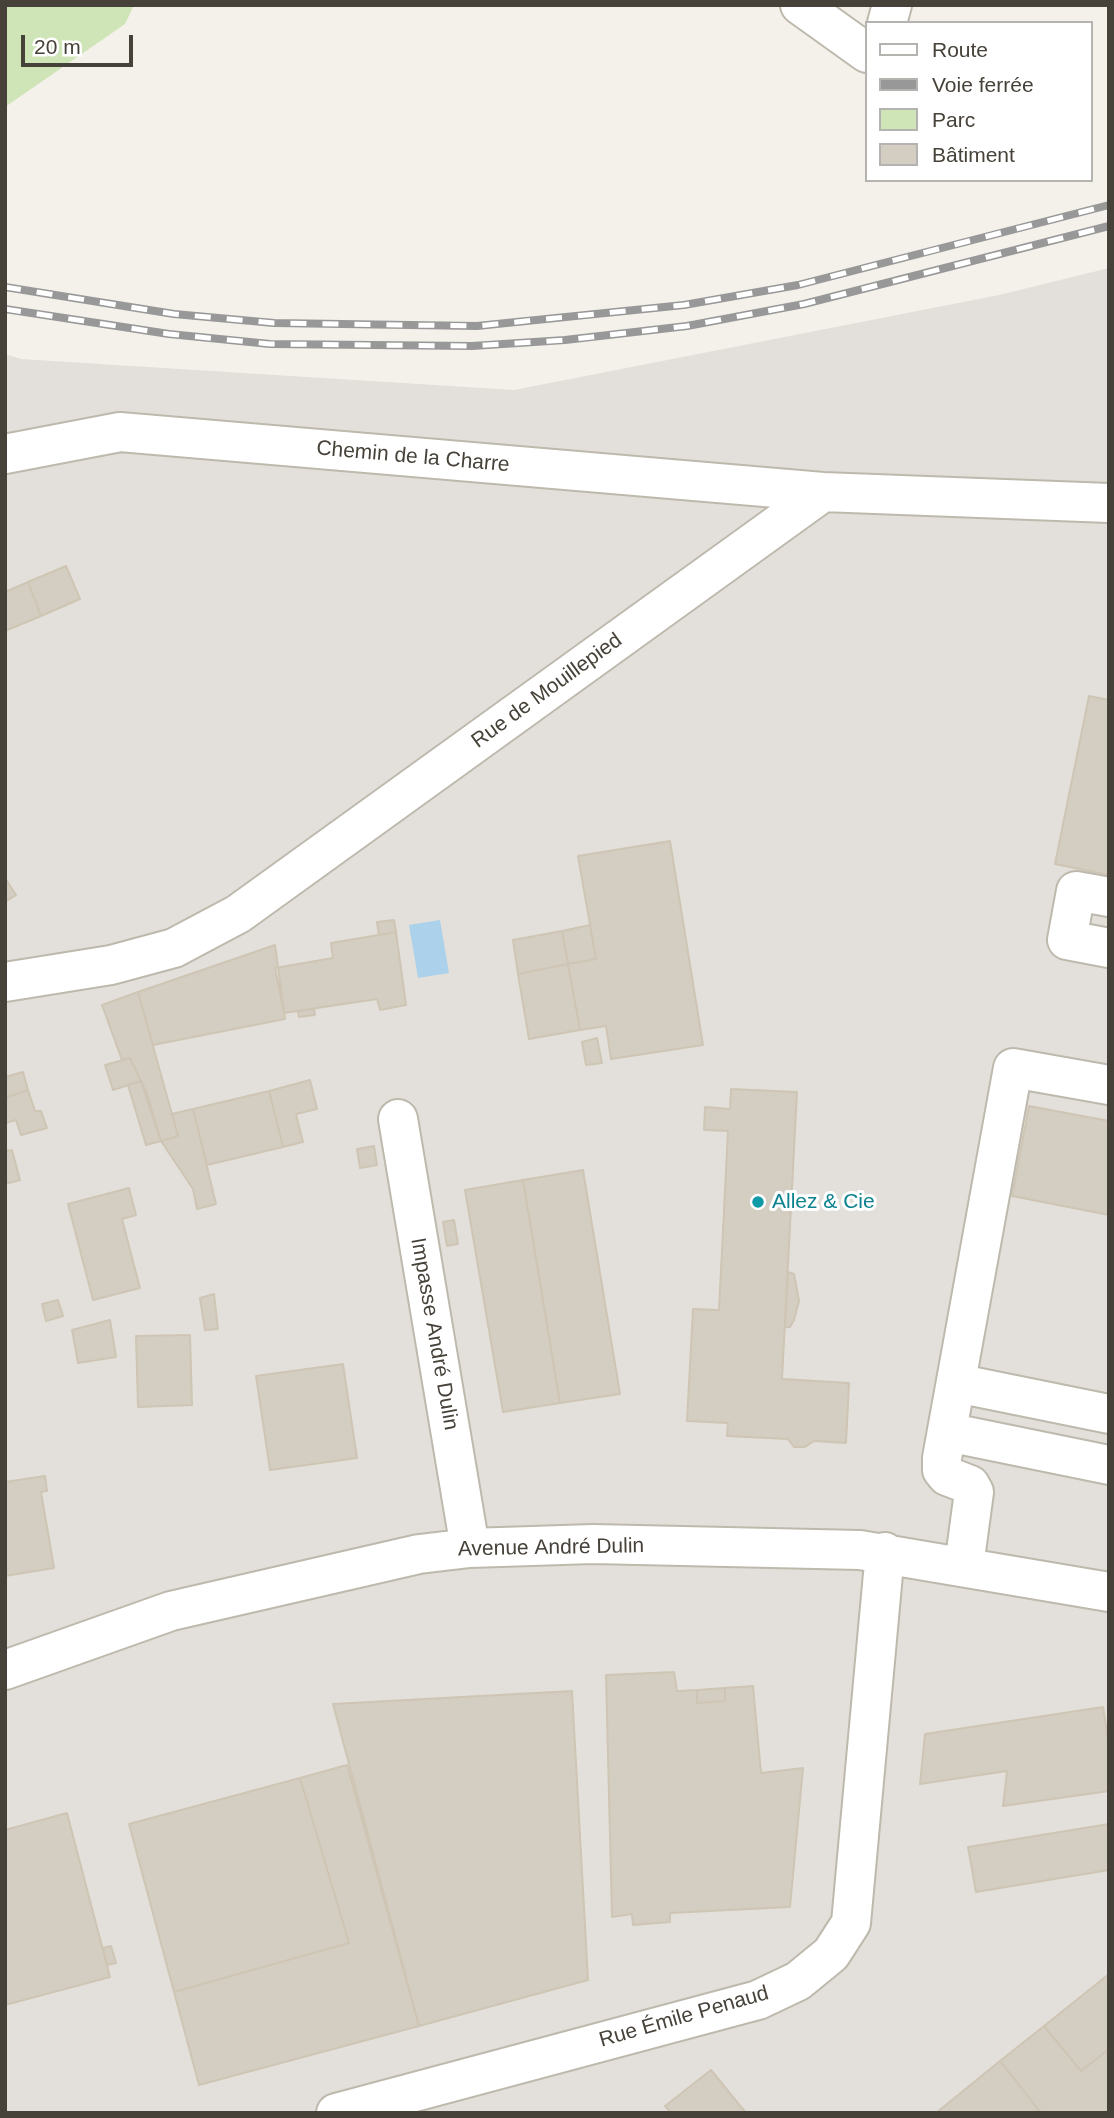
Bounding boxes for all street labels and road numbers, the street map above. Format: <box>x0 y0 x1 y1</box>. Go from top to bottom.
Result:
street label: Chemin de la Charre <box>315 436 511 478</box>
street label: Rue de Mouillepied <box>467 628 627 754</box>
street label: Impasse André Dulin <box>405 1236 463 1432</box>
street label: Avenue André Dulin <box>458 1534 644 1562</box>
street label: Rue Émile Penaud <box>596 1981 772 2053</box>

